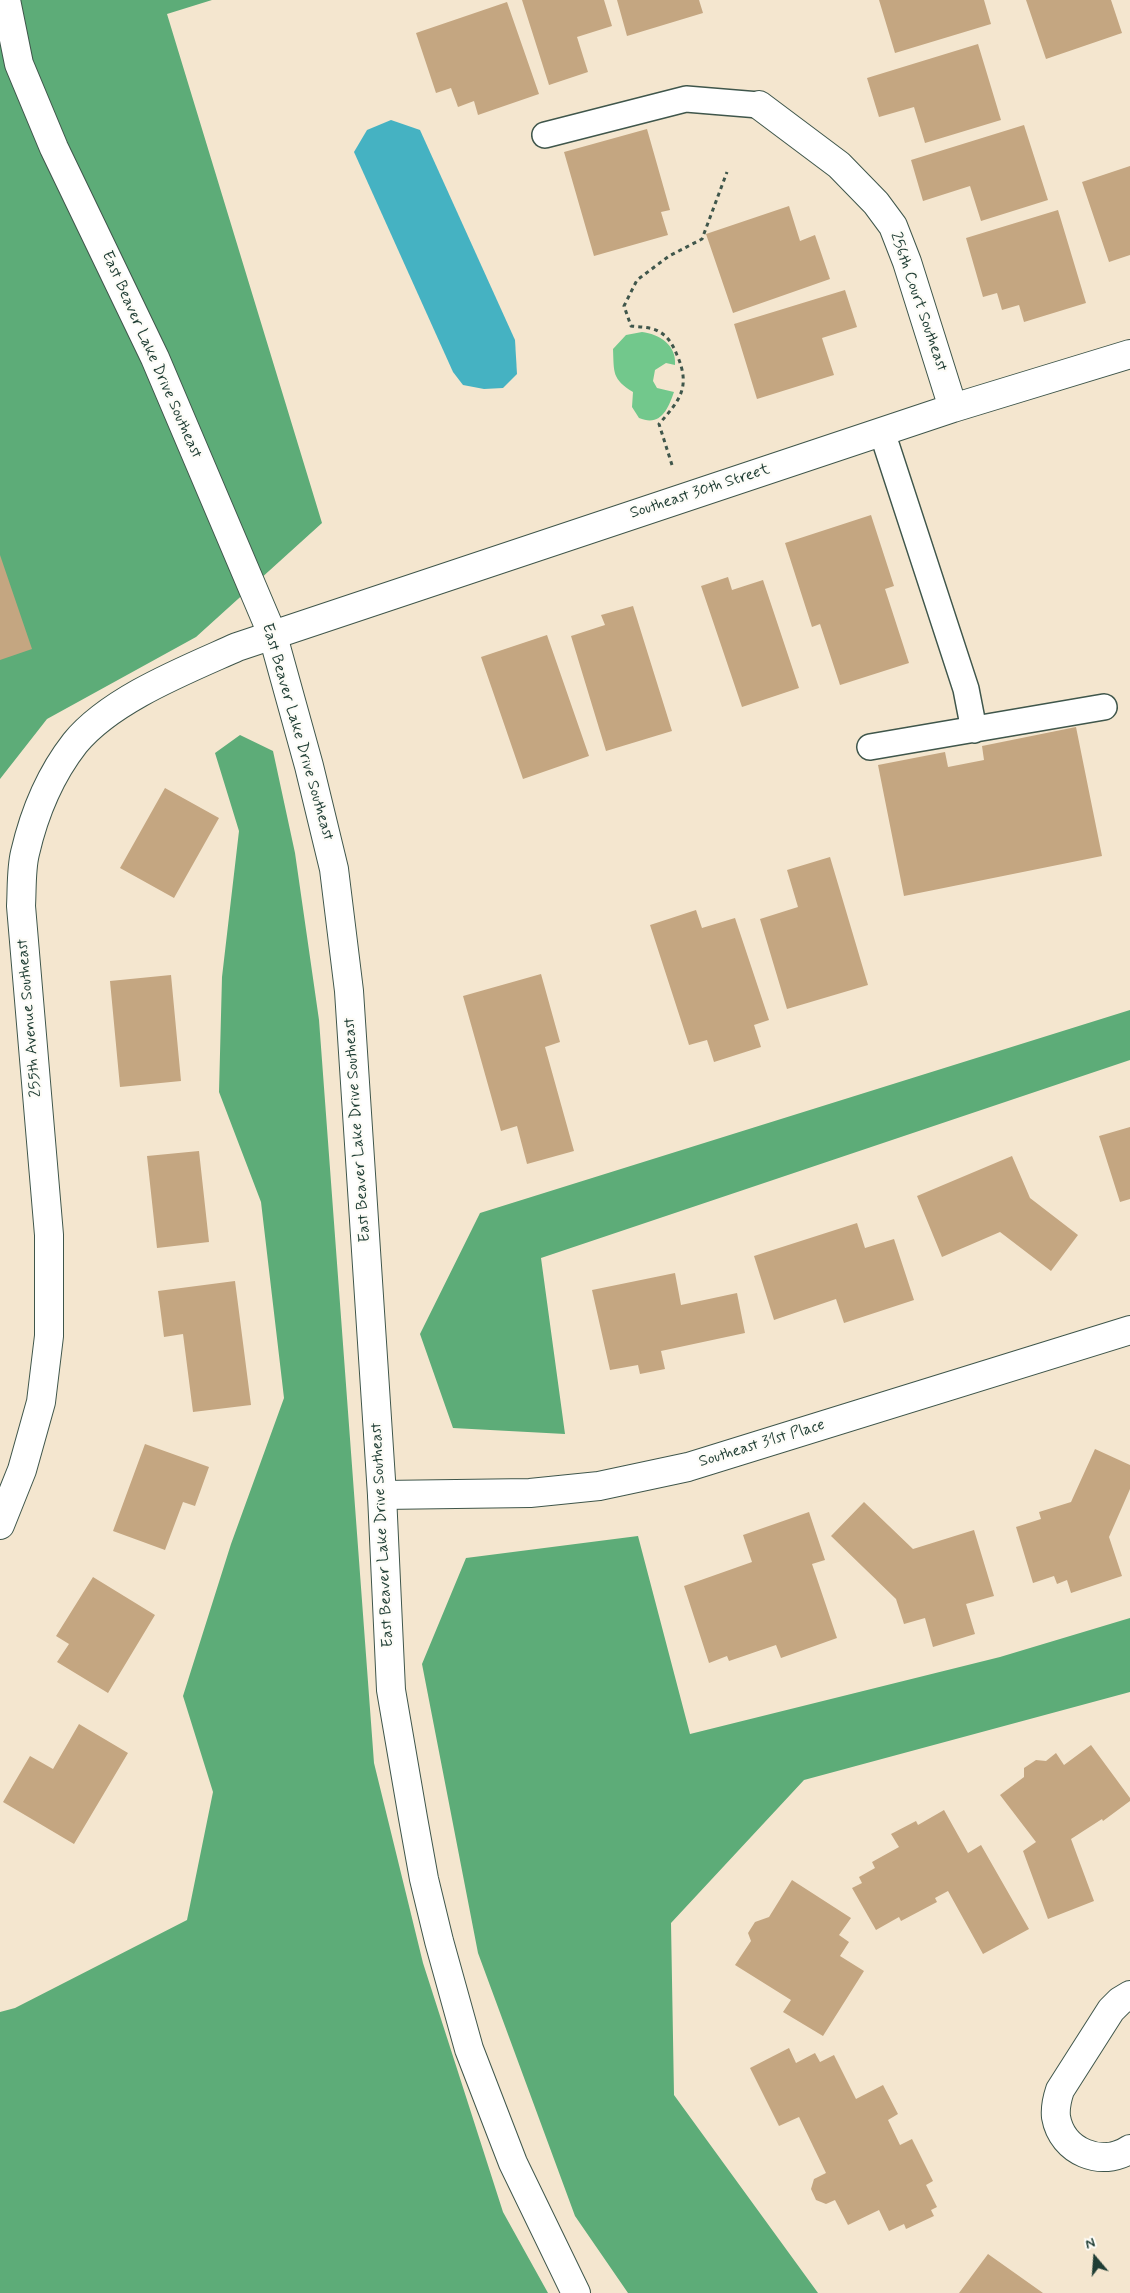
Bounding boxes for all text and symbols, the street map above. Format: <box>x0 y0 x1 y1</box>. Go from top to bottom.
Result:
street label: 256th Court Southeast <box>885 230 951 374</box>
street label: East Beaver Lake Drive Southeast <box>96 248 206 462</box>
street label: Southeast 30th Street <box>628 460 772 524</box>
street label: East Beaver Lake Drive Southeast <box>257 621 337 843</box>
street label: 255th Avenue Southeast <box>14 938 46 1098</box>
street label: East Beaver Lake Drive Southeast <box>341 1017 375 1243</box>
street label: Southeast 31st Place <box>697 1416 827 1472</box>
street label: East Beaver Lake Drive Southeast <box>368 1422 398 1648</box>
north arrow <box>1070 2233 1120 2283</box>
text: N <box>1083 2234 1098 2254</box>

